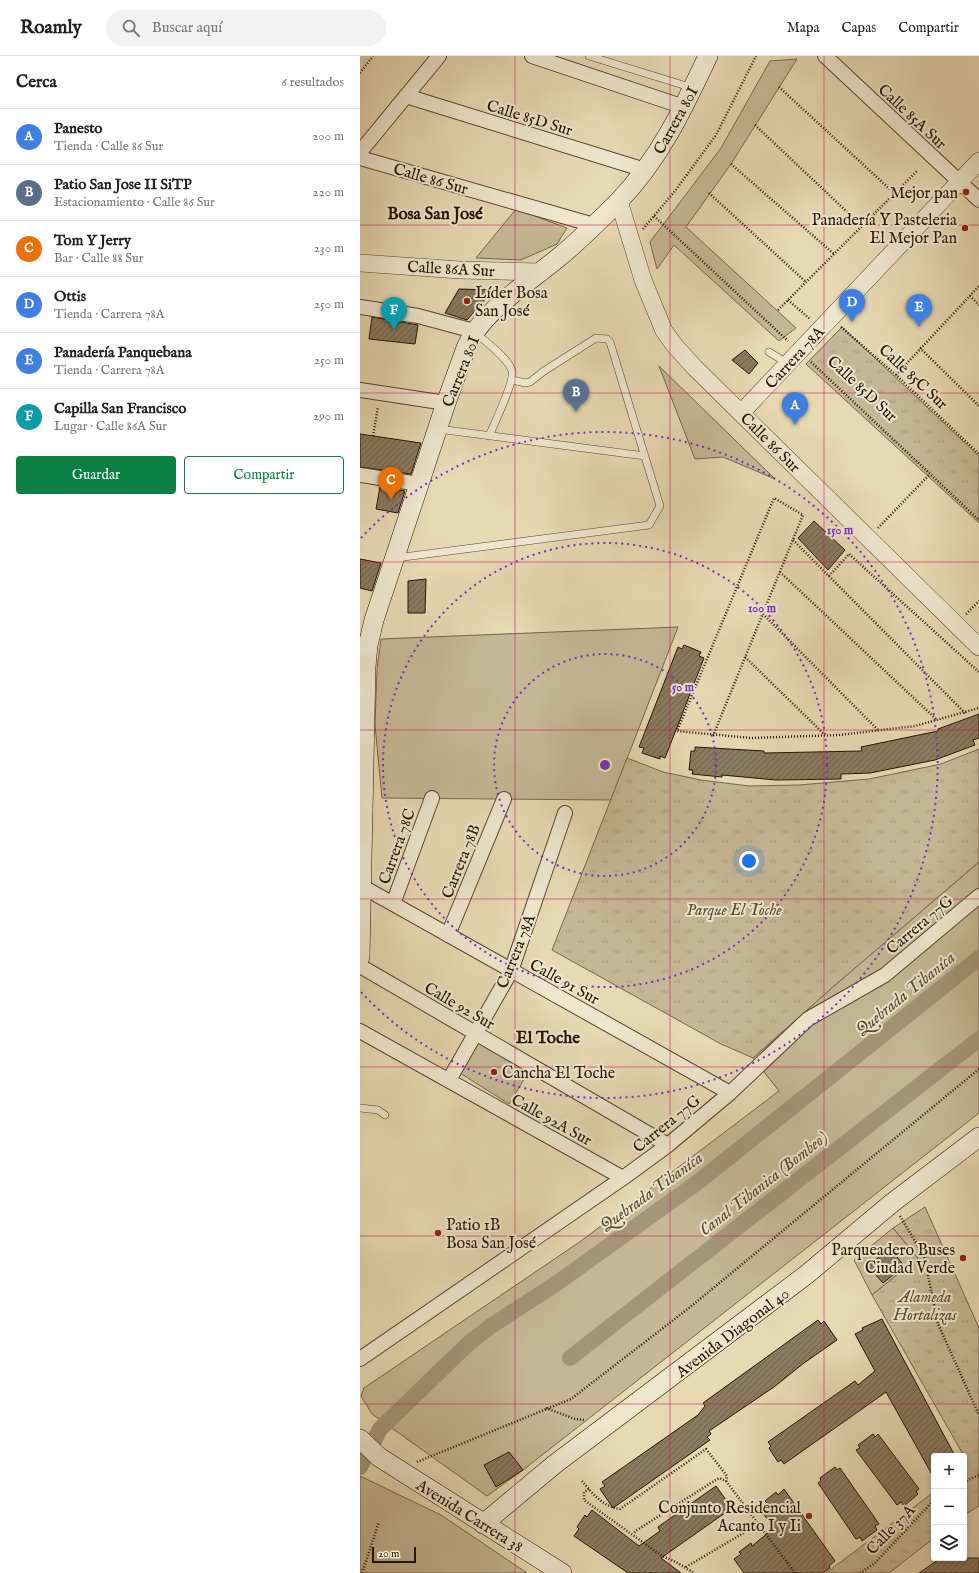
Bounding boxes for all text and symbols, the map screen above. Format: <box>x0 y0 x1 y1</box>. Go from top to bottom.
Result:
search box <box>106 10 386 46</box>
text: Roamly <box>20 16 82 40</box>
icon: search <box>120 17 142 39</box>
text: Buscar aquí <box>152 18 222 37</box>
text: Mapa <box>787 19 820 37</box>
text: Capas <box>842 19 876 37</box>
text: Compartir <box>898 19 959 37</box>
text: Cerca <box>16 72 57 93</box>
text: 6 resultados <box>281 74 344 91</box>
street label: Calle 85A Sur <box>873 81 950 154</box>
street label: Carrera 80I <box>650 83 704 159</box>
street label: Calle 85D Sur <box>484 96 575 141</box>
text: Panesto <box>54 119 102 138</box>
text: A <box>25 128 33 145</box>
text: 200 m <box>312 128 344 145</box>
text: Tienda · Calle 86 Sur <box>54 138 163 155</box>
street label: Calle 86 Sur <box>391 160 470 200</box>
text: Patio San Jose II SiTP <box>54 175 192 194</box>
text: B <box>25 184 33 201</box>
text: 220 m <box>313 184 344 201</box>
place label: Mejor pan <box>890 184 958 204</box>
marker: Mejor pan <box>961 187 971 197</box>
text: Estacionamiento · Calle 86 Sur <box>54 194 215 211</box>
district label: Bosa San José <box>387 204 483 225</box>
place label: Panadería Y Pasteleria El Mejor Pan <box>811 211 957 249</box>
marker: Panadería Y Pasteleria El Mejor Pan <box>960 223 970 233</box>
text: Tom Y Jerry <box>54 231 131 250</box>
text: C <box>24 240 34 257</box>
text: 230 m <box>314 240 344 257</box>
text: Bar · Calle 88 Sur <box>54 250 144 267</box>
street label: Calle 86A Sur <box>407 258 495 282</box>
place label: Líder Bosa San José <box>475 284 548 322</box>
text: Ottis <box>54 287 86 306</box>
pin: D <box>839 289 865 322</box>
pin: E <box>906 294 932 327</box>
text: D <box>24 296 34 313</box>
text: 250 m <box>314 296 344 313</box>
marker: Líder Bosa San José <box>462 296 472 306</box>
pin: F <box>381 297 407 330</box>
text: Tienda · Carrera 78A <box>54 306 165 323</box>
street label: Carrera 78A <box>761 322 830 394</box>
street label: Carrera 80I <box>439 333 485 410</box>
street label: Calle 85C Sur <box>874 340 951 415</box>
text: Panadería Panquebana <box>54 343 192 362</box>
text: E <box>24 352 34 369</box>
text: 250 m <box>314 352 344 369</box>
street label: Calle 85D Sur <box>822 352 901 427</box>
text: Tienda · Carrera 78A <box>54 362 165 379</box>
pin: B <box>563 379 589 412</box>
pin: A <box>782 392 808 425</box>
text: Capilla San Francisco <box>54 399 186 418</box>
text: F <box>25 408 33 425</box>
text: 290 m <box>313 408 344 425</box>
street label: Calle 86 Sur <box>735 409 804 478</box>
text: Lugar · Calle 86A Sur <box>54 418 167 435</box>
button: Guardar <box>16 456 176 494</box>
button: Compartir <box>184 456 344 494</box>
pin: C <box>378 467 404 500</box>
text: 150 m <box>827 523 854 538</box>
text: 100 m <box>748 601 777 616</box>
text: 50 m <box>672 680 695 695</box>
centre of rings <box>598 758 612 772</box>
street label: Carrera 78C <box>375 806 421 887</box>
street label: Carrera 78B <box>438 822 486 902</box>
your location <box>739 851 759 871</box>
street label: Carrera 77G <box>883 892 958 959</box>
park label: Parque El Toche <box>686 901 782 921</box>
street label: Carrera 78A <box>493 911 541 992</box>
water label: Quebrada Tibaníca <box>852 947 960 1041</box>
street label: Calle 91 Sur <box>526 955 602 1010</box>
street label: Calle 92 Sur <box>420 979 498 1035</box>
district label: El Toche <box>516 1028 580 1049</box>
place label: Cancha El Toche <box>502 1064 615 1084</box>
marker: Cancha El Toche <box>489 1067 499 1077</box>
street label: Calle 92A Sur <box>507 1090 595 1151</box>
street label: Carrera 77G <box>629 1091 705 1158</box>
water label: Canal Tibanica (Bombeo) <box>695 1127 832 1241</box>
water label: Quebrada Tibaníca <box>596 1148 708 1237</box>
place label: Patio 1B Bosa San José <box>446 1216 536 1254</box>
marker: Patio 1B Bosa San José <box>433 1228 443 1238</box>
place label: Parqueadero Buses Ciudad Verde <box>831 1241 955 1279</box>
marker: Parqueadero Buses Ciudad Verde <box>958 1253 968 1263</box>
street label: Avenida Diagonal 40 <box>672 1284 794 1383</box>
park label: Alameda Hortalizas <box>892 1288 957 1326</box>
map controls <box>931 1453 967 1561</box>
button: + <box>931 1453 967 1489</box>
street label: Avenida Carrera 38 <box>411 1475 526 1558</box>
button: − <box>931 1489 967 1525</box>
place label: Conjunto Residencial Acanto I y Ii <box>658 1499 802 1537</box>
street label: Calle 37A <box>863 1500 921 1560</box>
marker: Conjunto Residencial Acanto I y Ii <box>804 1511 814 1521</box>
button: layers <box>931 1525 967 1561</box>
scale bar <box>372 1545 416 1564</box>
text: 20 m <box>378 1547 399 1561</box>

